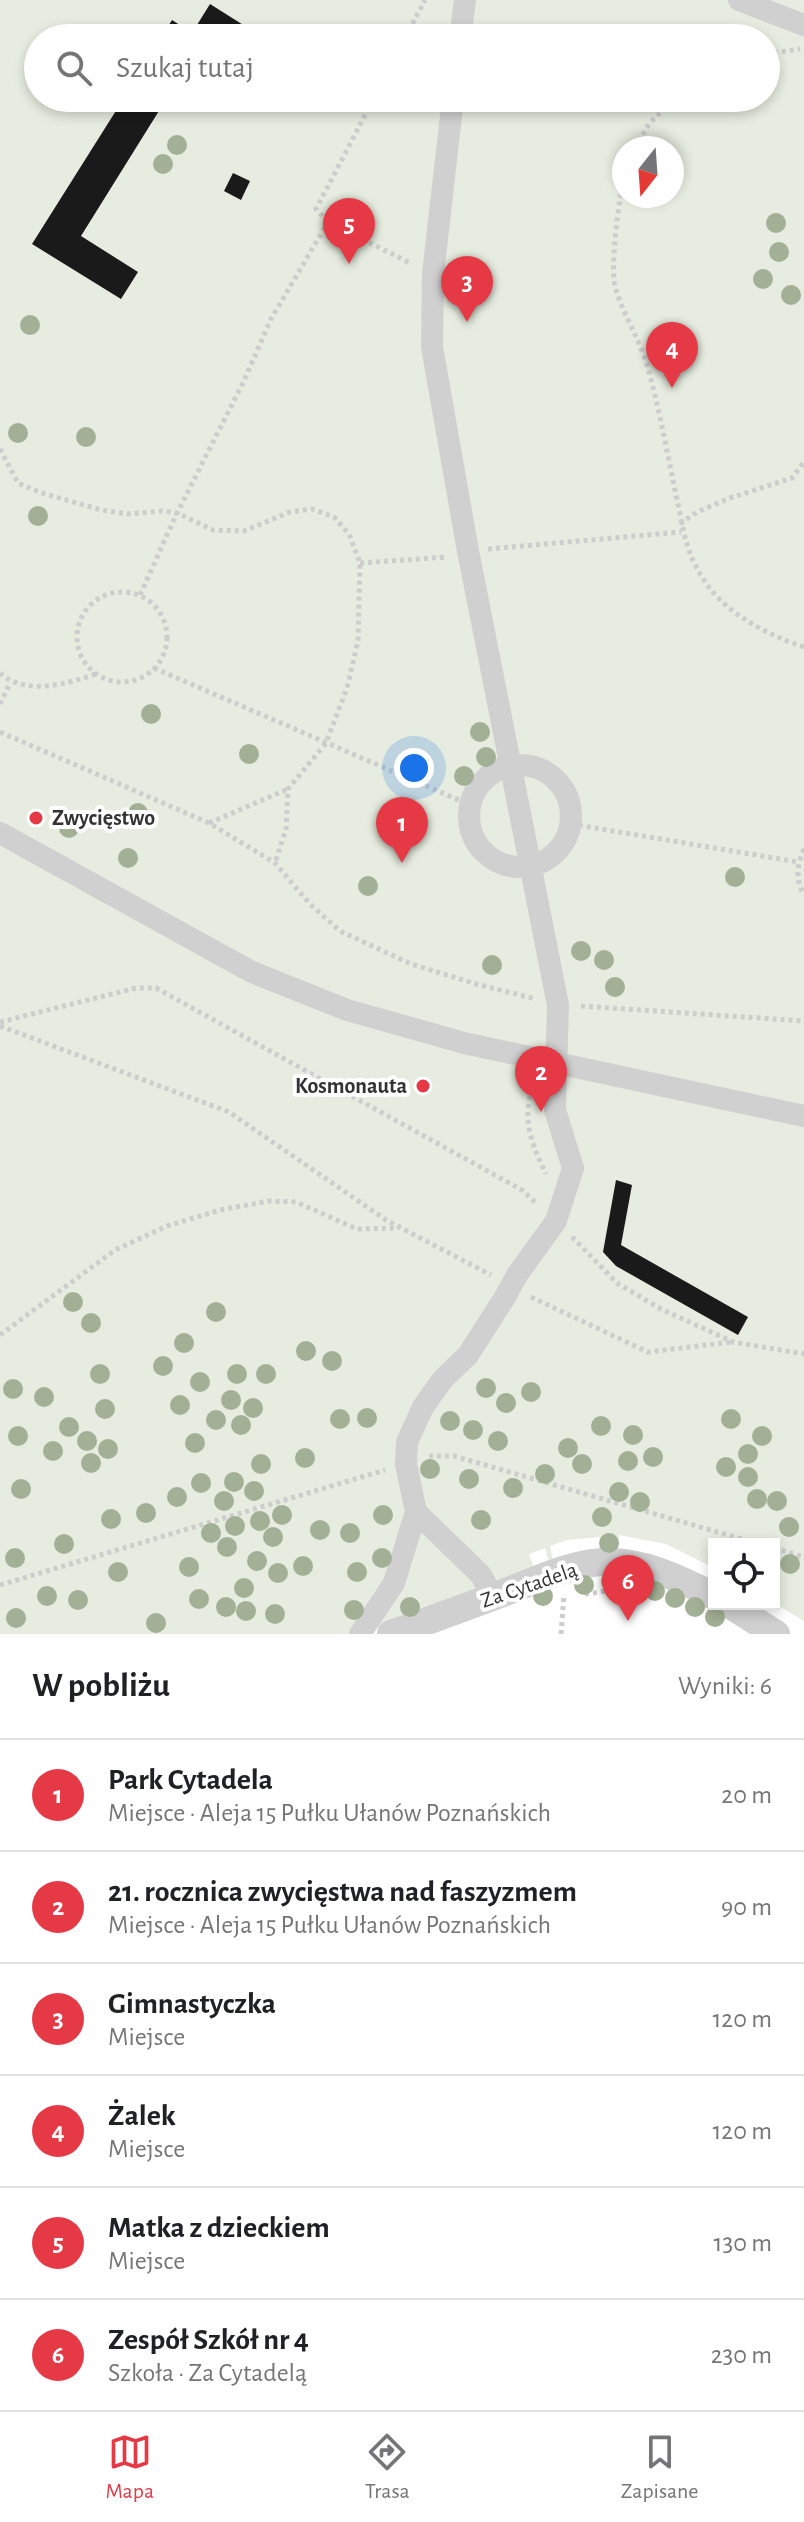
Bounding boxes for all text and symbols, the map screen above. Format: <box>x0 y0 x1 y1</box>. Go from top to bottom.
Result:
search box <box>24 24 780 112</box>
icon: search <box>52 46 96 90</box>
text: Szukaj tutaj <box>116 53 254 83</box>
north arrow <box>612 136 684 208</box>
pin: 5 <box>323 198 375 264</box>
pin: 3 <box>441 256 493 322</box>
pin: 4 <box>646 322 698 388</box>
your location <box>394 748 434 788</box>
pin: 1 <box>376 797 428 863</box>
place label: Zwycięstwo <box>52 807 155 830</box>
marker: Zwycięstwo <box>27 809 45 827</box>
pin: 2 <box>515 1046 567 1112</box>
place label: Kosmonauta <box>295 1075 407 1097</box>
marker: Kosmonauta <box>414 1077 432 1095</box>
map controls <box>708 1538 780 1610</box>
button: locate <box>708 1538 780 1610</box>
pin: 6 <box>602 1555 654 1621</box>
street label: Za Cytadelą <box>478 1558 580 1612</box>
text: W pobliżu <box>32 1669 170 1703</box>
text: Wyniki: 6 <box>678 1673 772 1699</box>
text: Park Cytadela <box>108 1765 273 1795</box>
text: 1 <box>53 1782 63 1808</box>
text: 20 m <box>721 1782 772 1808</box>
text: Miejsce · Aleja 15 Pułku Ułanów Poznańskich <box>108 1800 551 1826</box>
text: 21. rocznica zwycięstwa nad faszyzmem <box>108 1877 577 1907</box>
text: 2 <box>52 1894 64 1920</box>
text: 90 m <box>721 1894 772 1920</box>
text: Miejsce · Aleja 15 Pułku Ułanów Poznańskich <box>108 1912 551 1938</box>
text: Gimnastyczka <box>108 1989 276 2019</box>
text: 3 <box>52 2006 64 2032</box>
text: 120 m <box>712 2006 772 2032</box>
text: Miejsce <box>108 2024 185 2050</box>
text: Żalek <box>108 2101 176 2131</box>
text: 4 <box>51 2118 65 2144</box>
text: 120 m <box>712 2118 772 2144</box>
text: Miejsce <box>108 2136 185 2162</box>
text: Matka z dzieckiem <box>108 2213 330 2243</box>
text: 5 <box>52 2230 64 2256</box>
text: 130 m <box>714 2230 772 2256</box>
text: Miejsce <box>108 2248 185 2274</box>
text: Zespół Szkół nr 4 <box>108 2325 309 2355</box>
text: 6 <box>52 2342 64 2368</box>
text: 230 m <box>711 2342 772 2368</box>
text: Szkoła · Za Cytadelą <box>108 2360 307 2386</box>
tab: Mapa <box>105 2430 154 2504</box>
tab: Trasa <box>365 2430 410 2504</box>
tab: Zapisane <box>621 2430 699 2504</box>

